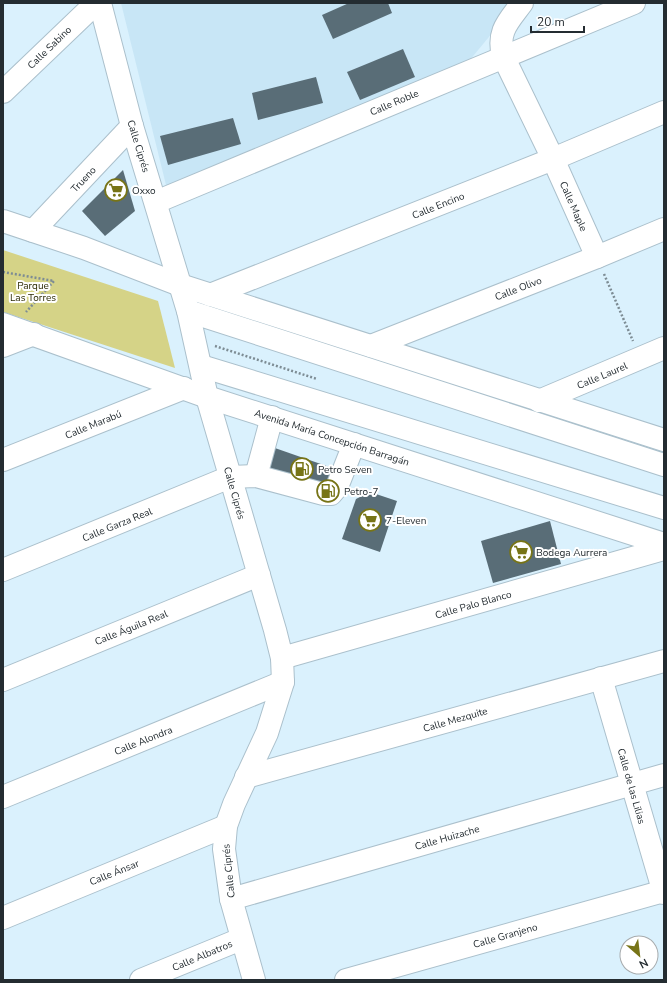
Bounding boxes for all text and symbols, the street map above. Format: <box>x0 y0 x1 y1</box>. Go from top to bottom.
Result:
scale bar <box>531 8 584 34</box>
text: 20 m <box>537 14 565 30</box>
street label: Calle Sabino <box>25 23 75 72</box>
street label: Calle Roble <box>368 86 421 119</box>
street label: Calle Ciprés <box>123 118 153 174</box>
street label: Trueno <box>68 163 100 196</box>
supermarket icon: Oxxo <box>103 177 129 203</box>
street label: Calle Maple <box>556 179 590 234</box>
place label: Oxxo <box>132 184 156 198</box>
street label: Calle Encino <box>410 189 467 223</box>
street label: Calle Olivo <box>493 273 544 304</box>
park label: Parque Las Torres <box>10 279 56 305</box>
street label: Calle Laurel <box>575 359 630 393</box>
street label: Avenida María Concepción Barragán <box>252 406 411 470</box>
street label: Calle Marabú <box>63 407 124 443</box>
fuel station icon: Petro Seven <box>289 456 315 482</box>
place label: Petro Seven <box>318 463 372 477</box>
street label: Calle Ciprés <box>220 465 248 521</box>
fuel station icon: Petro-7 <box>315 478 341 504</box>
place label: Petro-7 <box>344 485 378 499</box>
street label: Calle Garza Real <box>80 504 155 545</box>
supermarket icon: 7-Eleven <box>357 507 383 533</box>
place label: 7-Eleven <box>386 514 426 528</box>
supermarket icon: Bodega Aurrera <box>508 539 534 565</box>
place label: Bodega Aurrera <box>536 546 607 560</box>
street label: Calle Palo Blanco <box>433 587 514 623</box>
street label: Calle Águila Real <box>93 607 170 649</box>
street label: Calle Mezquite <box>421 704 489 736</box>
street label: Calle Alondra <box>112 723 175 759</box>
street label: Calle de las Lilias <box>614 747 649 826</box>
street label: Calle Huizache <box>413 822 481 854</box>
street label: Calle Ciprés <box>219 843 239 899</box>
street label: Calle Ánsar <box>88 856 142 889</box>
street label: Calle Granjeno <box>471 920 539 952</box>
north arrow <box>619 935 659 975</box>
street label: Calle Albatros <box>170 937 235 975</box>
text: N <box>636 955 651 972</box>

